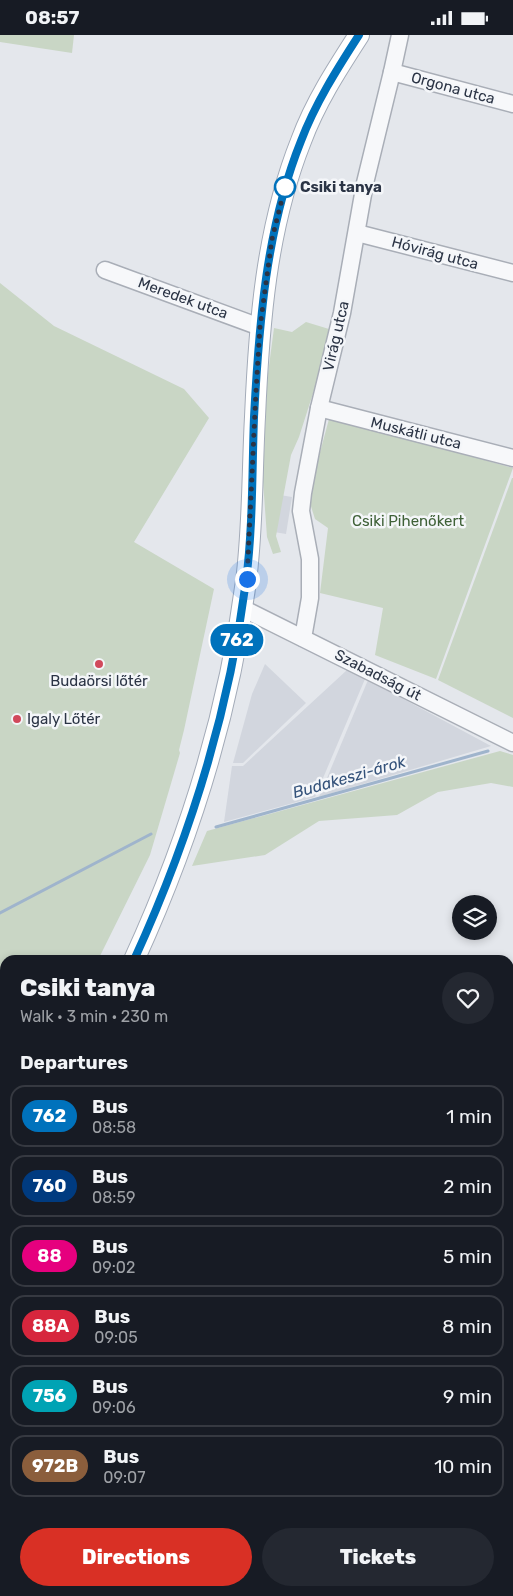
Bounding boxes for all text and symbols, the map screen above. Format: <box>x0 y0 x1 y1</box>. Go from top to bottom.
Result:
text: 08:57 <box>25 6 80 29</box>
street label: Orgona utca <box>409 68 497 108</box>
marker: Csiki tanya <box>274 176 296 198</box>
place label: Csiki tanya <box>300 178 382 196</box>
street label: Hóvirág utca <box>390 233 480 273</box>
street label: Meredek utca <box>136 273 230 323</box>
street label: Virág utca <box>319 299 353 373</box>
street label: Muskátli utca <box>369 413 463 453</box>
park label: Csiki Pihenőkert <box>352 512 464 530</box>
your location <box>235 567 260 592</box>
line badge: 762 <box>208 624 266 656</box>
text: 762 <box>220 629 254 651</box>
street label: Szabadság út <box>332 645 424 705</box>
marker: Budaörsi lőtér <box>93 658 105 670</box>
place label: Budaörsi lőtér <box>50 672 148 690</box>
place label: Igaly Lőtér <box>27 710 101 728</box>
marker: Igaly Lőtér <box>11 713 23 725</box>
water label: Budakeszi-árok <box>290 752 408 802</box>
map controls <box>452 895 497 940</box>
button: layers <box>452 895 497 940</box>
button: heart <box>442 972 494 1024</box>
text: Csiki tanya <box>20 974 155 1002</box>
text: Walk · 3 min · 230 m <box>20 1007 168 1026</box>
text: Departures <box>20 1051 128 1074</box>
text: Bus <box>92 1095 128 1118</box>
text: 762 <box>33 1105 66 1127</box>
text: 1 min <box>446 1105 492 1128</box>
text: 08:58 <box>92 1118 136 1137</box>
text: Bus <box>92 1165 128 1188</box>
text: 760 <box>33 1175 66 1197</box>
text: 2 min <box>443 1175 492 1198</box>
text: 08:59 <box>92 1188 135 1207</box>
text: Bus <box>92 1235 128 1258</box>
text: 88 <box>37 1245 62 1267</box>
text: 5 min <box>443 1245 492 1268</box>
text: 09:02 <box>92 1258 135 1277</box>
text: Bus <box>94 1305 130 1328</box>
text: 88A <box>32 1315 69 1337</box>
text: 8 min <box>442 1315 492 1338</box>
text: 09:05 <box>94 1328 138 1347</box>
text: Bus <box>92 1375 128 1398</box>
text: 756 <box>33 1385 66 1407</box>
text: 9 min <box>443 1385 492 1408</box>
text: 09:06 <box>92 1398 136 1417</box>
text: Bus <box>103 1445 139 1468</box>
text: 972B <box>32 1455 78 1477</box>
text: 10 min <box>434 1455 492 1478</box>
text: 09:07 <box>103 1468 145 1487</box>
button: Directions <box>20 1528 252 1586</box>
button: Tickets <box>262 1528 494 1586</box>

